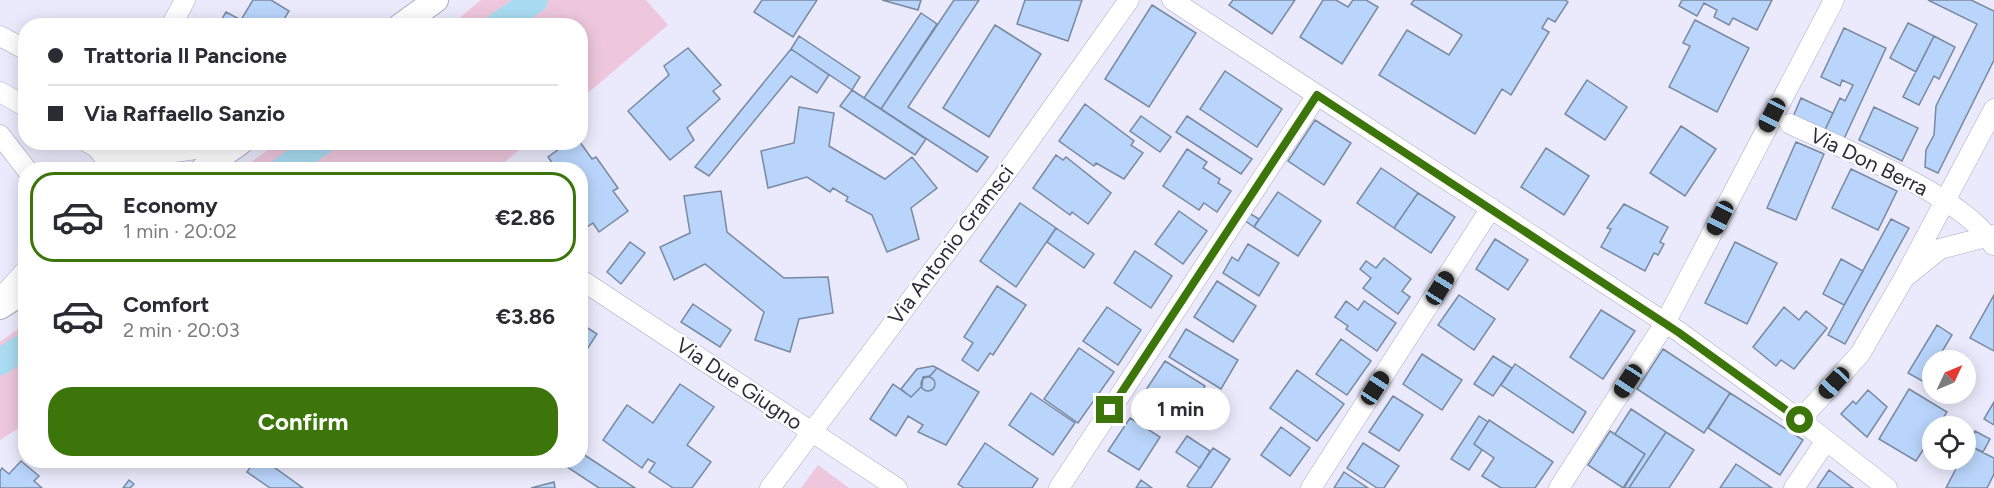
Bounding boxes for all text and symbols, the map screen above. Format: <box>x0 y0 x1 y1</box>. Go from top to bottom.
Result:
text: Trattoria Il Pancione <box>84 42 287 69</box>
car <box>1756 95 1788 135</box>
text: Via Raffaello Sanzio <box>84 100 285 127</box>
street label: Via Don Berra <box>1806 122 1932 201</box>
street label: Via Antonio Gramsci <box>883 160 1019 329</box>
icon: car <box>51 190 105 244</box>
text: Economy <box>123 192 218 219</box>
car <box>1704 198 1736 238</box>
text: €2.86 <box>495 204 555 231</box>
text: 1 min · 20:02 <box>123 219 237 243</box>
car <box>1423 268 1457 308</box>
icon: car <box>51 289 105 343</box>
text: Comfort <box>123 291 209 318</box>
text: €3.86 <box>496 303 555 330</box>
text: 2 min · 20:03 <box>123 318 240 342</box>
street label: Via Due Giugno <box>671 332 807 435</box>
north arrow <box>1922 350 1976 404</box>
map controls <box>1922 350 1976 470</box>
car <box>1611 361 1645 401</box>
car <box>1815 364 1853 402</box>
car <box>1358 368 1392 408</box>
button: Confirm <box>48 387 558 456</box>
callout: 1 min <box>1131 389 1230 431</box>
route end <box>1096 396 1123 423</box>
text: 1 min <box>1157 397 1204 421</box>
route start <box>1786 406 1813 433</box>
button: locate <box>1922 416 1976 470</box>

